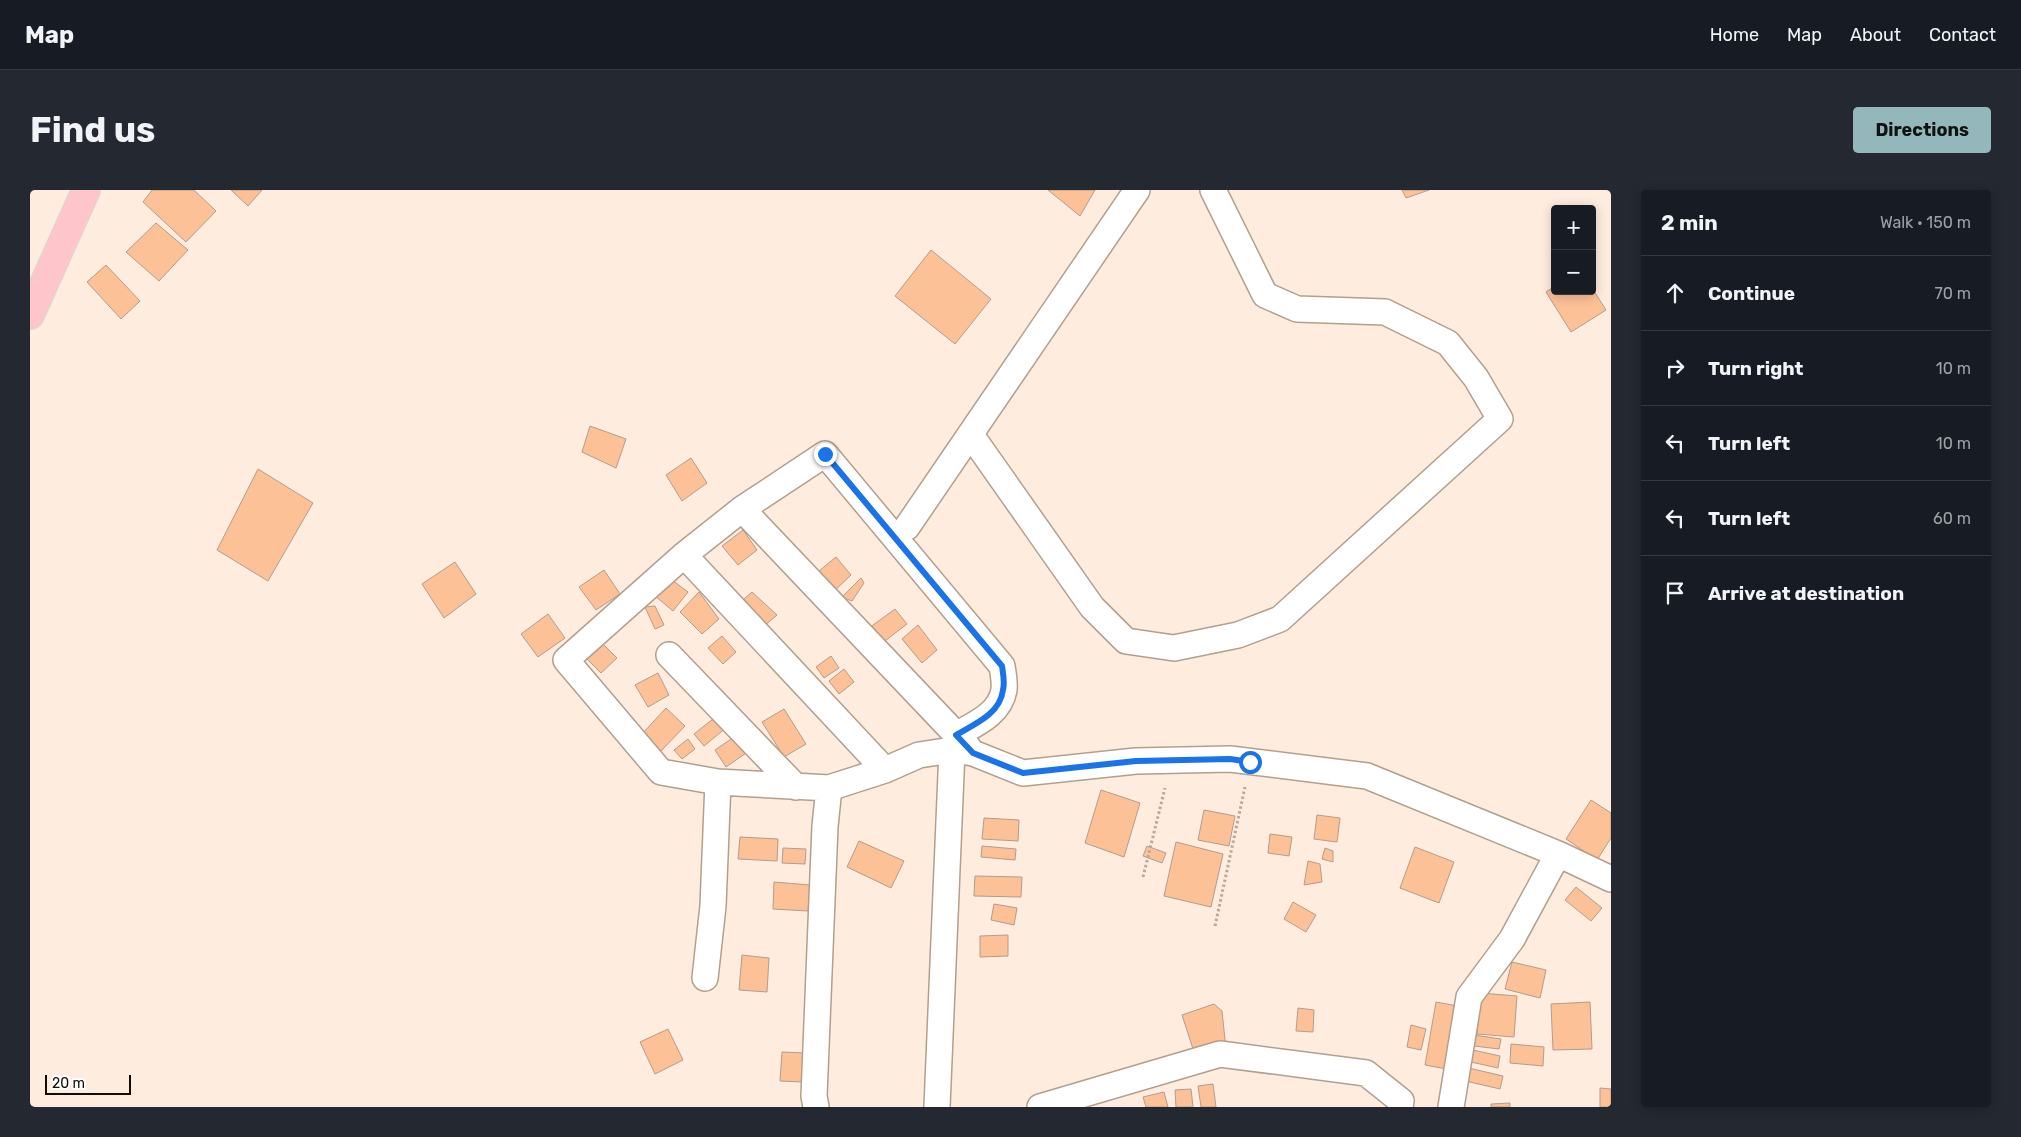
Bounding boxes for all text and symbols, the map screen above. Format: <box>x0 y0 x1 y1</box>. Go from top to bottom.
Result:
text: Map <box>25 21 74 49</box>
text: Home <box>1710 24 1759 46</box>
text: Map <box>1787 24 1822 46</box>
text: About <box>1850 24 1901 46</box>
text: Contact <box>1929 24 1996 46</box>
button: Directions <box>1853 107 1991 153</box>
text: Find us <box>30 109 155 151</box>
map controls <box>1551 205 1596 295</box>
button: + <box>1551 205 1596 250</box>
text: 2 min <box>1661 210 1718 235</box>
text: Walk · 150 m <box>1880 213 1971 232</box>
button: − <box>1551 250 1596 295</box>
icon: ahead <box>1661 279 1689 307</box>
text: Continue <box>1708 282 1795 305</box>
text: 70 m <box>1934 284 1971 303</box>
icon: right <box>1661 354 1689 382</box>
text: Turn right <box>1708 357 1803 380</box>
text: 10 m <box>1936 359 1971 378</box>
icon: left <box>1661 429 1689 457</box>
text: Turn left <box>1708 432 1790 455</box>
text: 10 m <box>1936 434 1971 453</box>
route end <box>814 443 837 466</box>
icon: left <box>1661 504 1689 532</box>
text: Turn left <box>1708 507 1790 530</box>
text: 60 m <box>1933 509 1971 528</box>
icon: arrive <box>1661 579 1689 607</box>
text: Arrive at destination <box>1708 582 1904 605</box>
route start <box>1239 751 1262 774</box>
scale bar <box>45 1072 131 1095</box>
text: 20 m <box>52 1075 85 1092</box>

